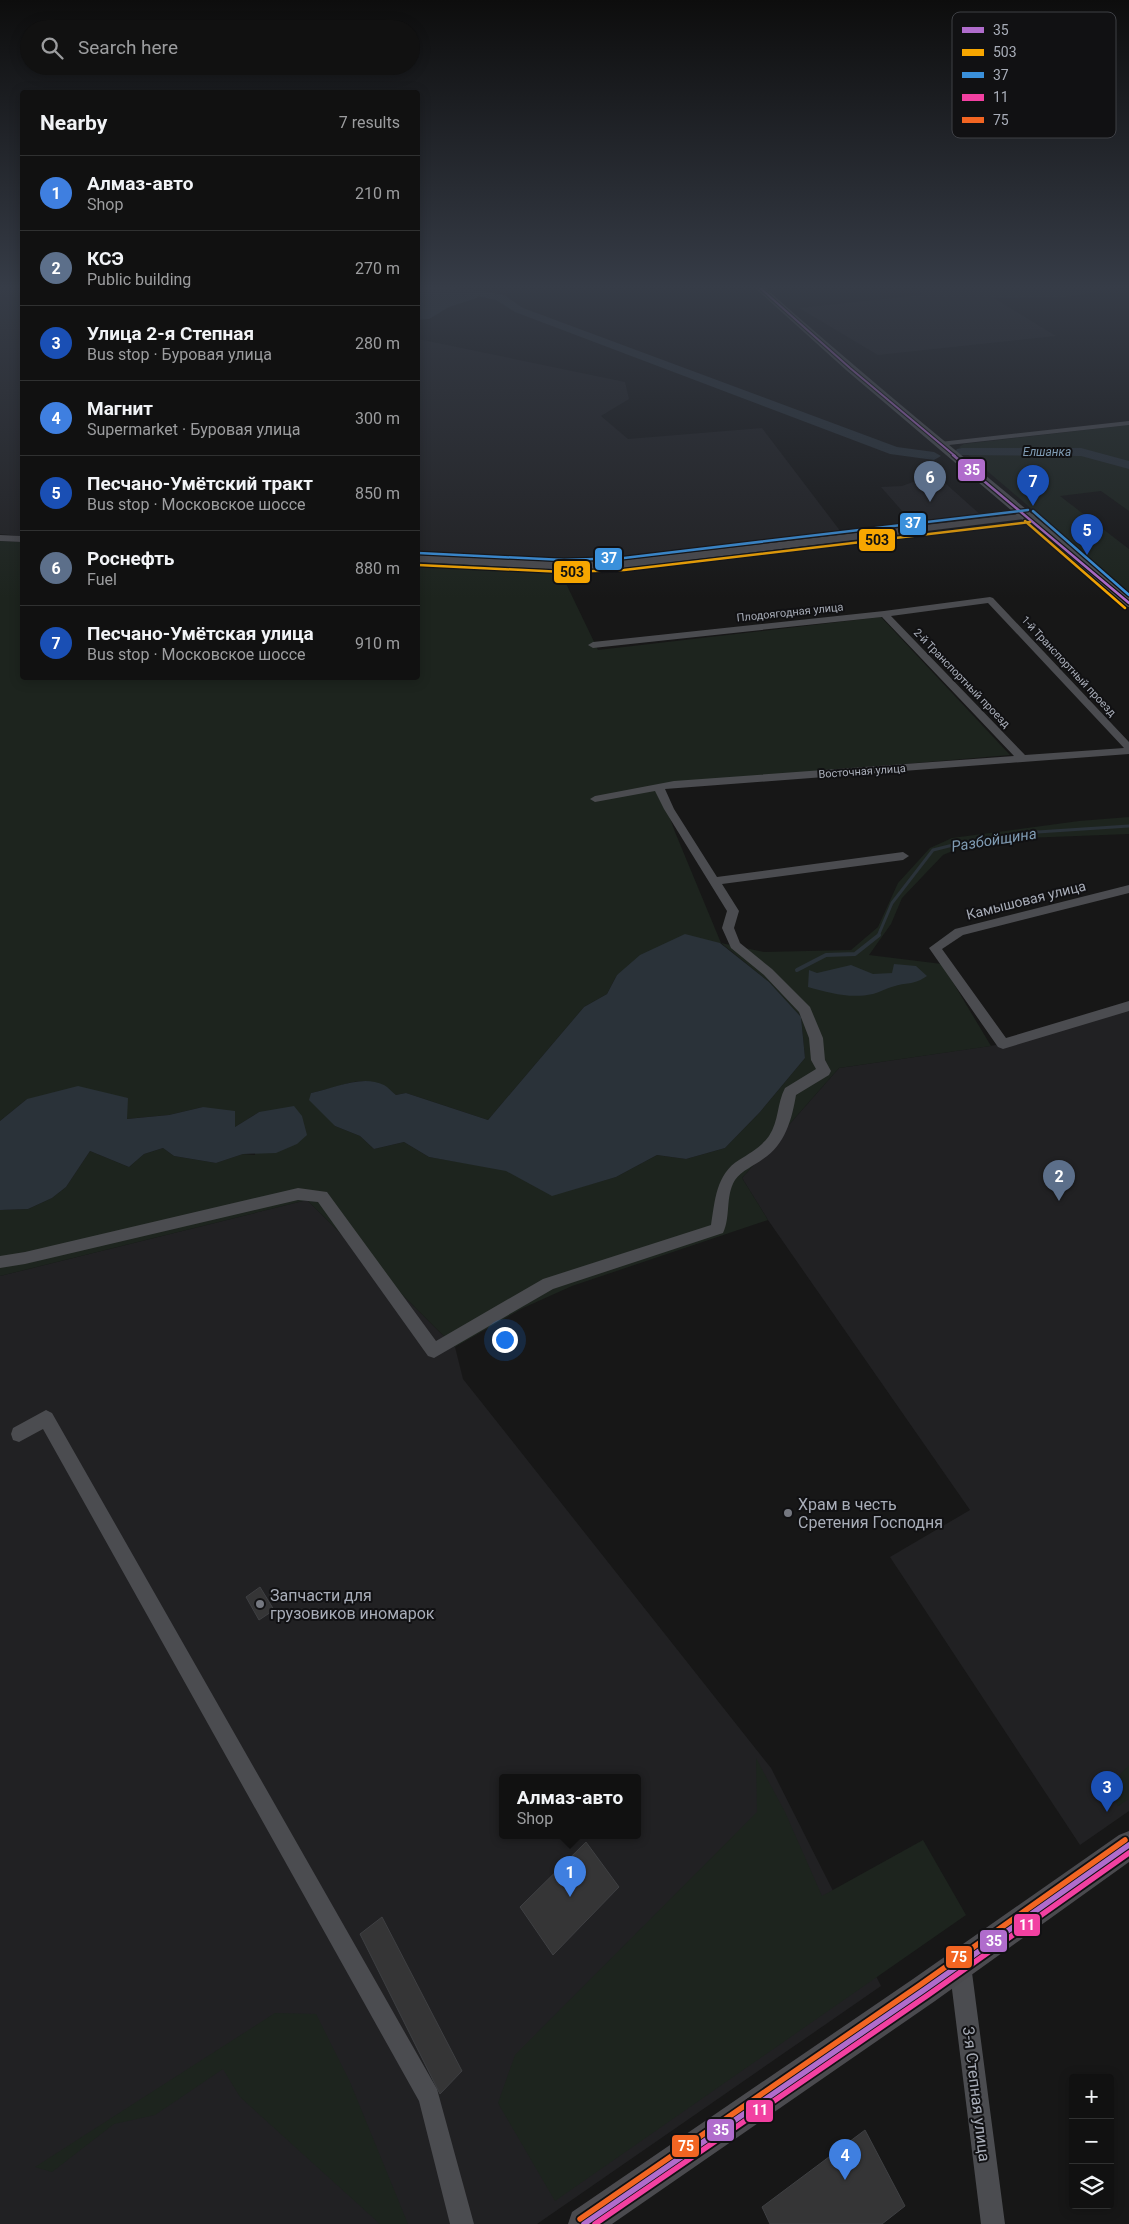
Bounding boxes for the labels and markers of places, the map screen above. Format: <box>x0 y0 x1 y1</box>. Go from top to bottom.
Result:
pin: 6 <box>914 461 946 502</box>
pin: 7 <box>1017 465 1049 506</box>
pin: 5 <box>1071 514 1103 555</box>
pin: 2 <box>1043 1160 1075 1201</box>
place label: Храм в честь Сретения Господня <box>798 1495 943 1532</box>
marker: Храм в честь Сретения Господня <box>782 1507 794 1519</box>
place label: Запчасти для грузовиков иномарок <box>270 1586 435 1623</box>
marker: Запчасти для грузовиков иномарок <box>254 1598 266 1610</box>
pin: 3 <box>1091 1771 1123 1812</box>
pin: 1 <box>554 1856 586 1897</box>
pin: 4 <box>829 2139 861 2180</box>

